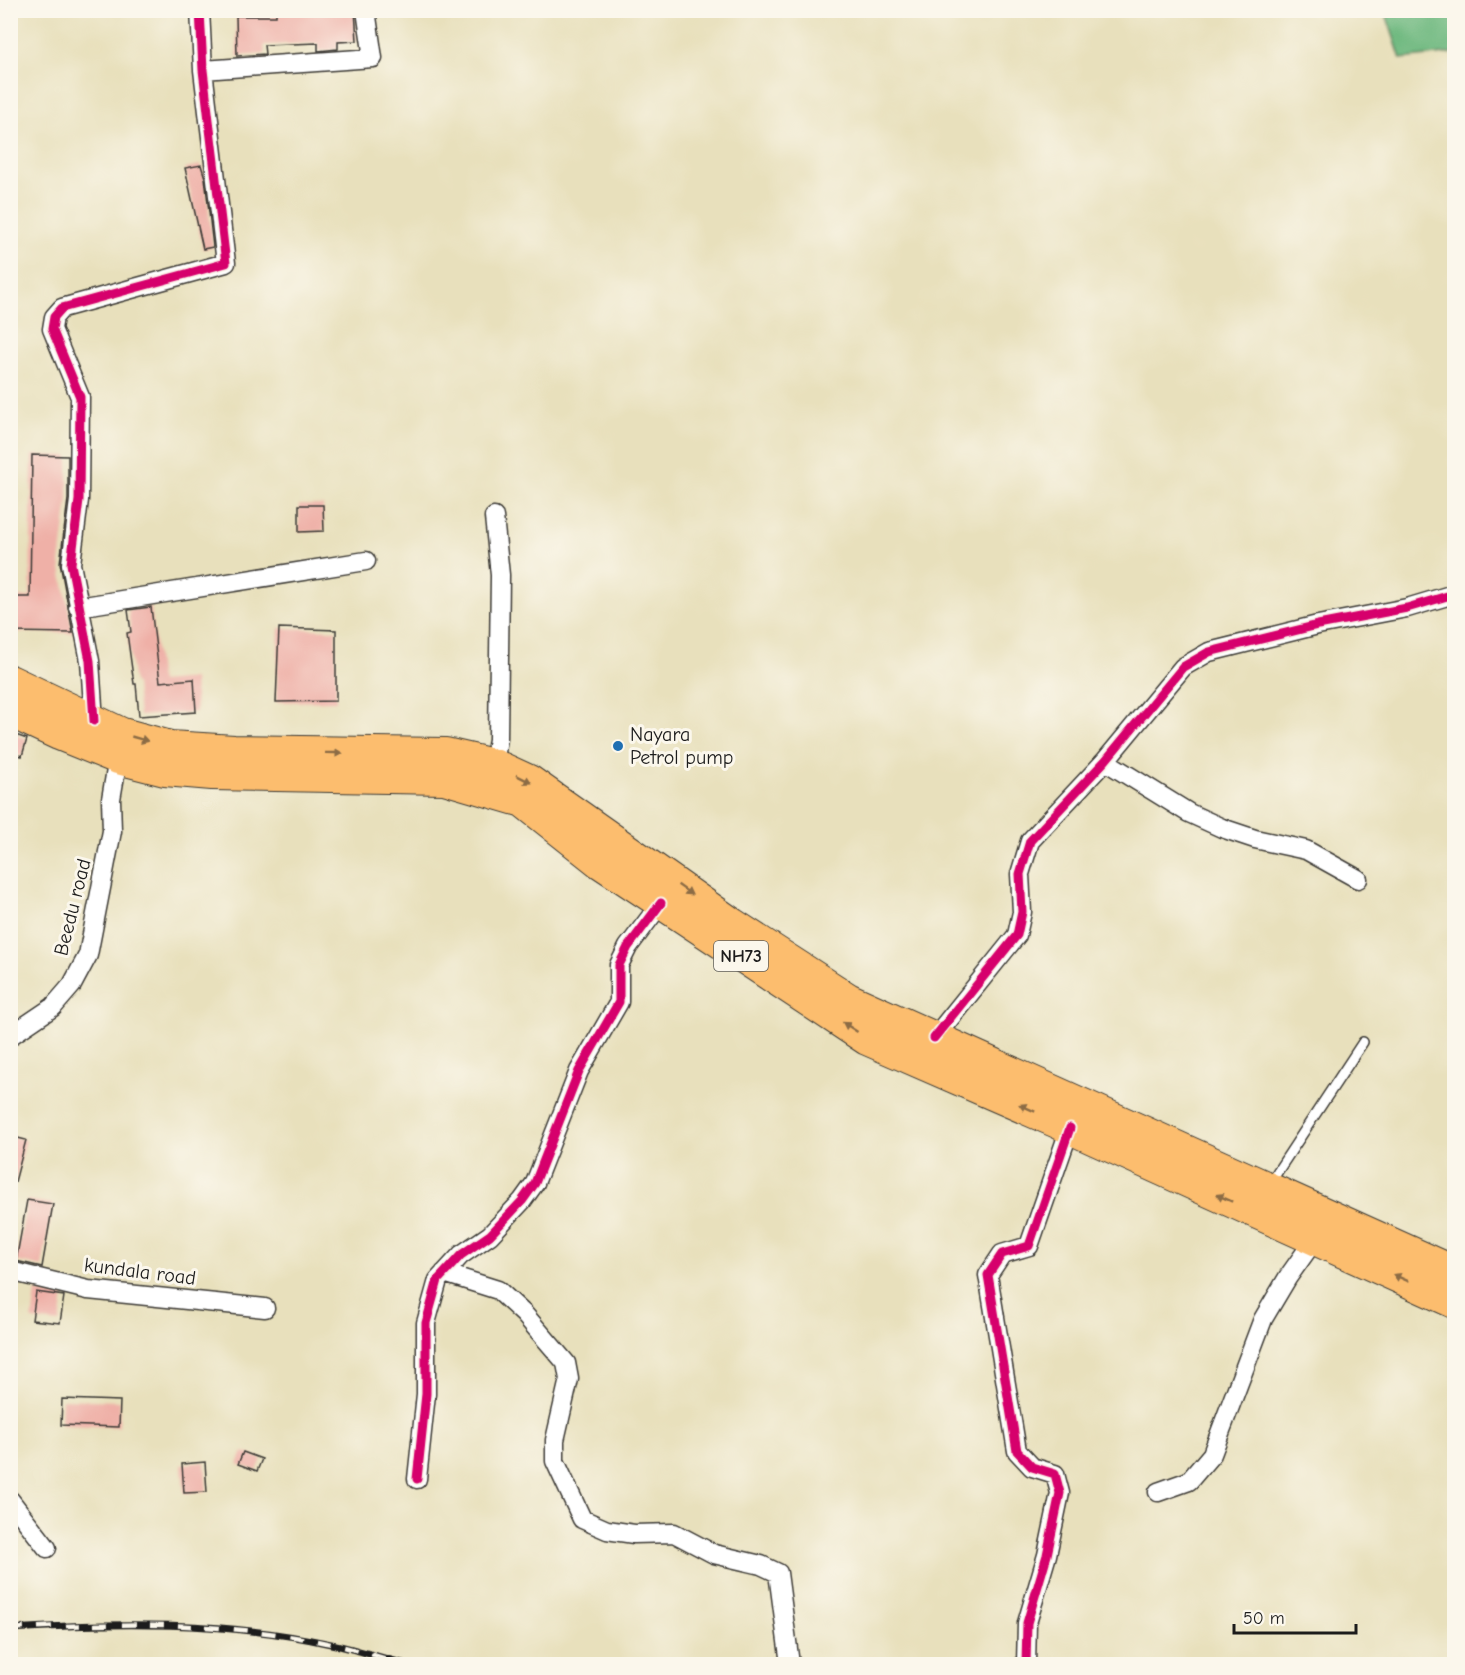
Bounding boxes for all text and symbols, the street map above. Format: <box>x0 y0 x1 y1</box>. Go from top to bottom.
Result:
place label: Nayara Petrol pump <box>630 723 733 769</box>
one-way arrow <box>131 735 149 744</box>
marker: Nayara Petrol pump <box>611 739 625 753</box>
one-way arrow <box>324 748 343 757</box>
one-way arrow <box>516 774 533 784</box>
street label: Beedu road <box>49 856 96 958</box>
one-way arrow <box>676 884 692 896</box>
road number: NH73 <box>714 941 768 971</box>
one-way arrow <box>841 1022 858 1033</box>
one-way arrow <box>1018 1104 1035 1113</box>
one-way arrow <box>1215 1193 1232 1202</box>
street label: kundala road <box>83 1253 197 1290</box>
one-way arrow <box>1392 1273 1410 1282</box>
scale bar <box>1234 1597 1356 1635</box>
text: 50 m <box>1243 1608 1285 1629</box>

